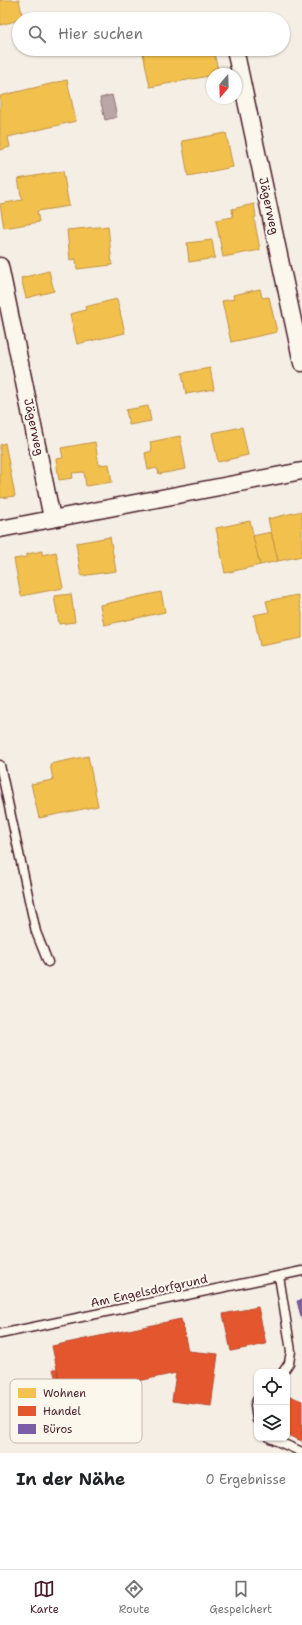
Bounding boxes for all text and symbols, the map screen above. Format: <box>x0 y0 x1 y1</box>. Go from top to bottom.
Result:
search box <box>12 12 290 56</box>
icon: search <box>26 23 48 45</box>
text: Hier suchen <box>58 24 143 44</box>
north arrow <box>206 68 242 104</box>
street label: Jägerweg <box>255 176 283 236</box>
street label: Jägerweg <box>20 397 48 457</box>
street label: Am Engelsdorfgrund <box>89 1271 209 1311</box>
map controls <box>254 1369 290 1441</box>
button: locate <box>254 1369 290 1405</box>
legend <box>10 1379 142 1443</box>
text: Wohnen <box>43 1386 86 1401</box>
text: Handel <box>43 1404 81 1419</box>
button: layers <box>254 1405 290 1441</box>
text: Büros <box>43 1422 72 1437</box>
text: In der Nähe <box>16 1468 125 1490</box>
text: 0 Ergebnisse <box>206 1471 286 1488</box>
tab: Karte <box>30 1578 59 1617</box>
tab: Route <box>119 1578 150 1617</box>
tab: Gespeichert <box>210 1578 272 1617</box>

